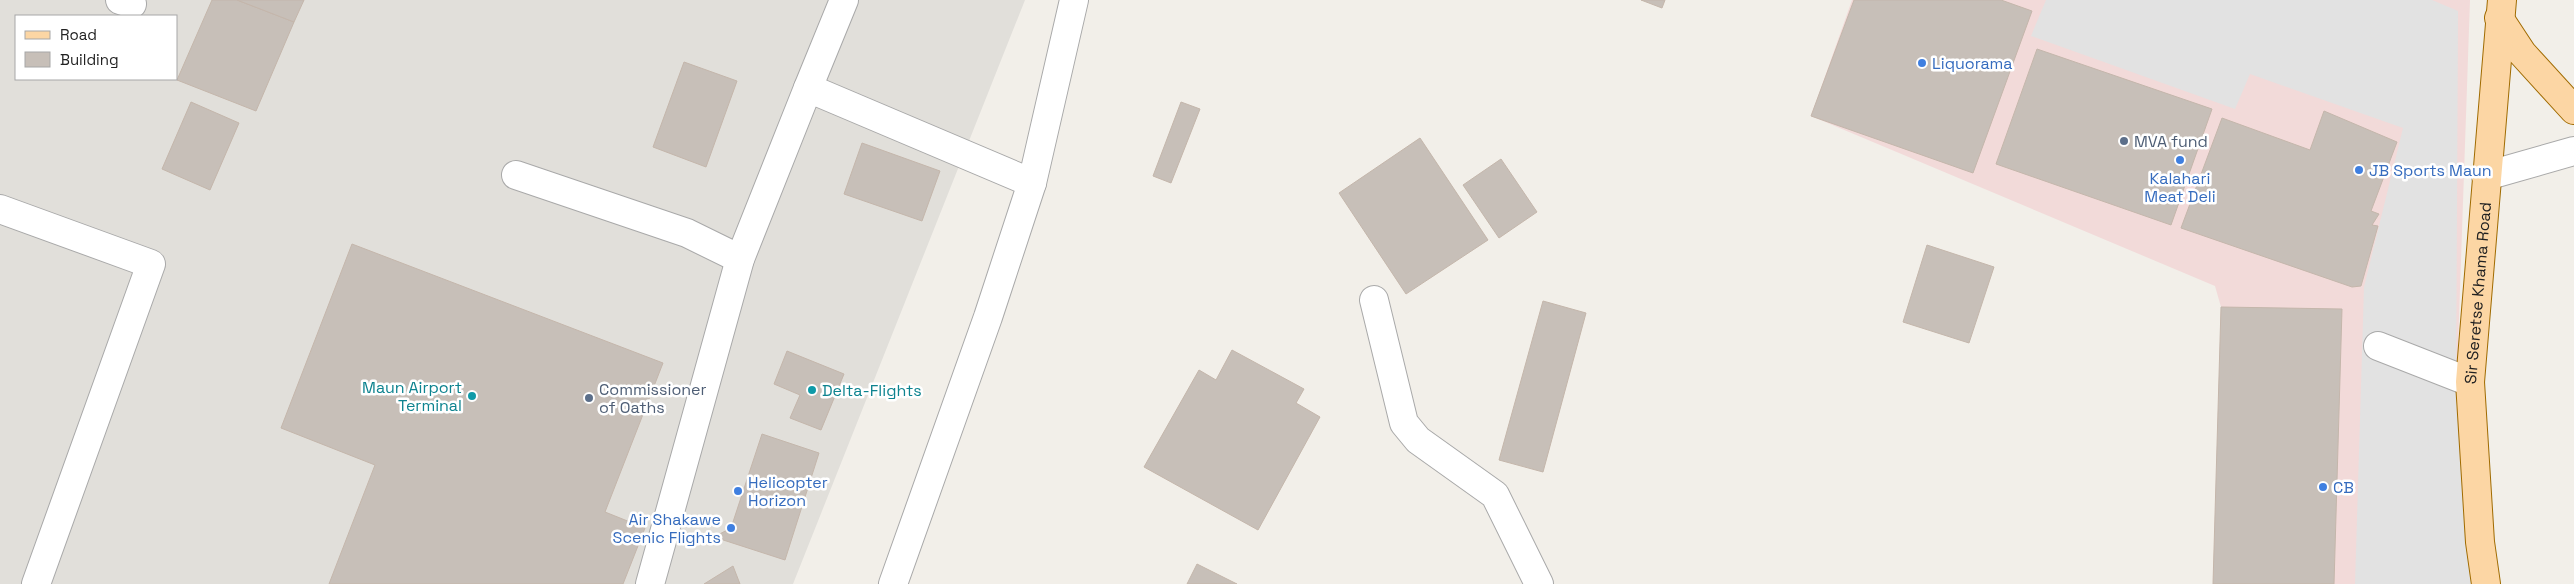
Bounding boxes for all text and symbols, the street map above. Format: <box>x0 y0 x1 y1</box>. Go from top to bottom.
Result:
legend <box>15 15 178 80</box>
text: Road <box>60 25 97 44</box>
text: Building <box>60 50 119 69</box>
place label: Liquorama <box>1932 53 2013 74</box>
marker: Liquorama <box>1916 57 1928 69</box>
place label: MVA fund <box>2134 131 2208 152</box>
marker: MVA fund <box>2118 135 2130 147</box>
marker: Kalahari Meat Deli <box>2174 154 2186 166</box>
place label: JB Sports Maun <box>2369 160 2492 181</box>
marker: JB Sports Maun <box>2353 164 2365 176</box>
place label: Kalahari Meat Deli <box>2144 168 2216 207</box>
street label: Sir Seretse Khama Road <box>2460 201 2496 385</box>
place label: Maun Airport Terminal <box>362 377 462 416</box>
place label: Commissioner of Oaths <box>599 379 707 418</box>
place label: Delta-Flights <box>822 380 922 401</box>
marker: Delta-Flights <box>806 384 818 396</box>
marker: Maun Airport Terminal <box>466 390 478 402</box>
marker: Commissioner of Oaths <box>583 392 595 404</box>
place label: Helicopter Horizon <box>748 472 828 511</box>
place label: CB <box>2333 477 2354 498</box>
marker: CB <box>2317 481 2329 493</box>
marker: Helicopter Horizon <box>732 485 744 497</box>
place label: Air Shakawe Scenic Flights <box>613 509 721 548</box>
marker: Air Shakawe Scenic Flights <box>725 522 737 534</box>

